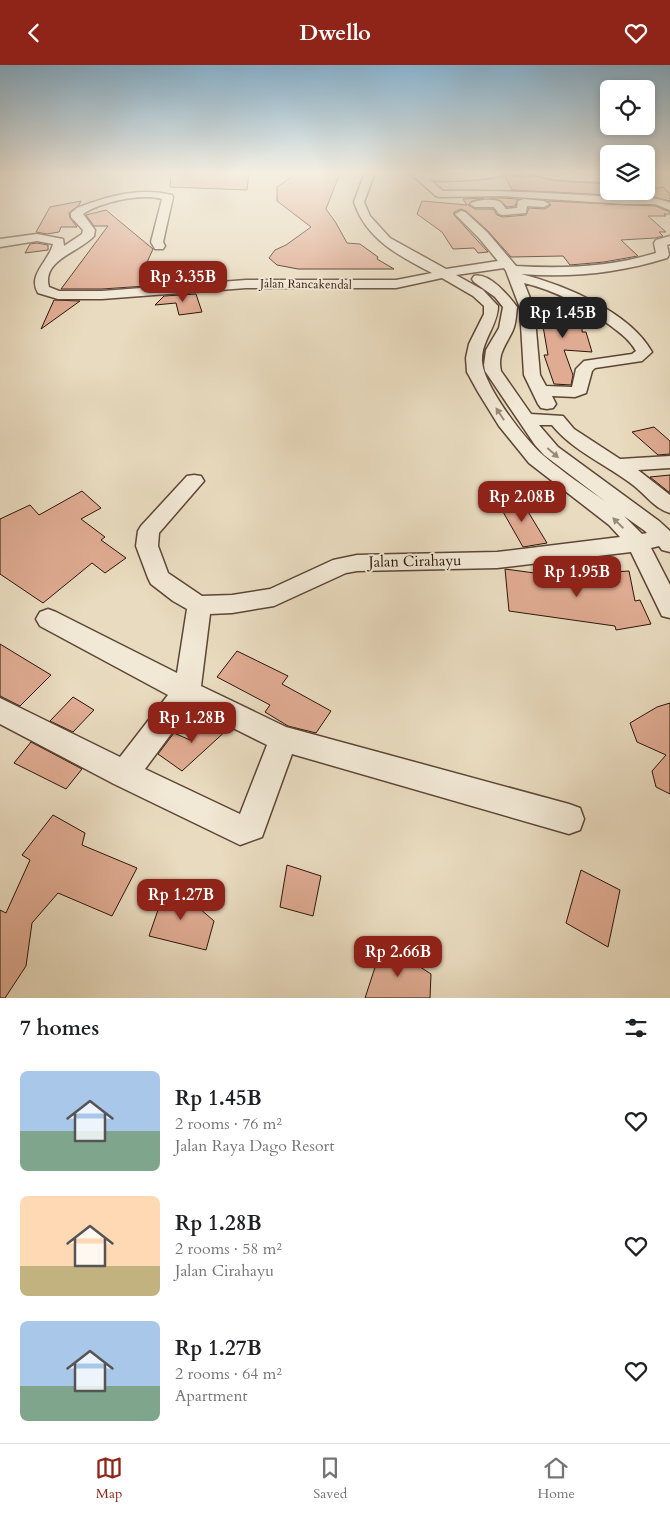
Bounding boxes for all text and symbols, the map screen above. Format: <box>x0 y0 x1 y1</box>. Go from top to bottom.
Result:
text: Dwello <box>299 18 371 48</box>
icon: back <box>20 19 48 47</box>
icon: heart <box>622 19 650 47</box>
map controls <box>600 80 655 200</box>
button: locate <box>600 80 655 135</box>
button: layers <box>600 145 655 200</box>
pin: Rp 3.35B <box>131 261 235 303</box>
text: Rp 3.35B <box>150 266 216 288</box>
street label: Jalan Rancakendal <box>258 275 352 293</box>
pin: Rp 1.45B <box>511 297 615 339</box>
text: Rp 1.45B <box>530 302 596 324</box>
one-way arrow <box>495 407 505 420</box>
one-way arrow <box>547 447 560 458</box>
pin: Rp 2.08B <box>470 481 574 523</box>
text: Rp 2.08B <box>489 486 555 508</box>
one-way arrow <box>612 517 624 529</box>
street label: Jalan Cirahayu <box>366 550 462 572</box>
pin: Rp 1.95B <box>525 555 629 598</box>
text: Rp 1.95B <box>544 561 610 583</box>
pin: Rp 1.28B <box>140 701 244 744</box>
text: Rp 1.28B <box>159 707 225 729</box>
pin: Rp 1.27B <box>129 879 233 921</box>
text: Rp 1.27B <box>148 884 214 906</box>
pin: Rp 2.66B <box>346 935 450 978</box>
text: Rp 2.66B <box>365 941 431 963</box>
text: 7 homes <box>20 1014 99 1043</box>
icon: filters <box>622 1014 650 1042</box>
text: Rp 1.45B <box>175 1084 262 1113</box>
icon: home <box>60 1091 120 1151</box>
icon: heart <box>622 1107 650 1135</box>
text: 2 rooms · 76 m² <box>175 1113 282 1135</box>
text: Jalan Raya Dago Resort <box>175 1135 334 1157</box>
text: Rp 1.28B <box>175 1209 262 1238</box>
icon: home <box>60 1216 120 1276</box>
icon: heart <box>622 1232 650 1260</box>
text: 2 rooms · 58 m² <box>175 1238 282 1260</box>
text: Jalan Cirahayu <box>175 1260 274 1282</box>
text: Rp 1.27B <box>175 1334 262 1363</box>
icon: home <box>60 1341 120 1401</box>
icon: heart <box>622 1357 650 1385</box>
text: 2 rooms · 64 m² <box>175 1363 282 1385</box>
text: Apartment <box>175 1385 248 1407</box>
tab: Map <box>95 1454 123 1503</box>
tab: Saved <box>313 1454 347 1503</box>
tab: Home <box>537 1454 575 1503</box>

